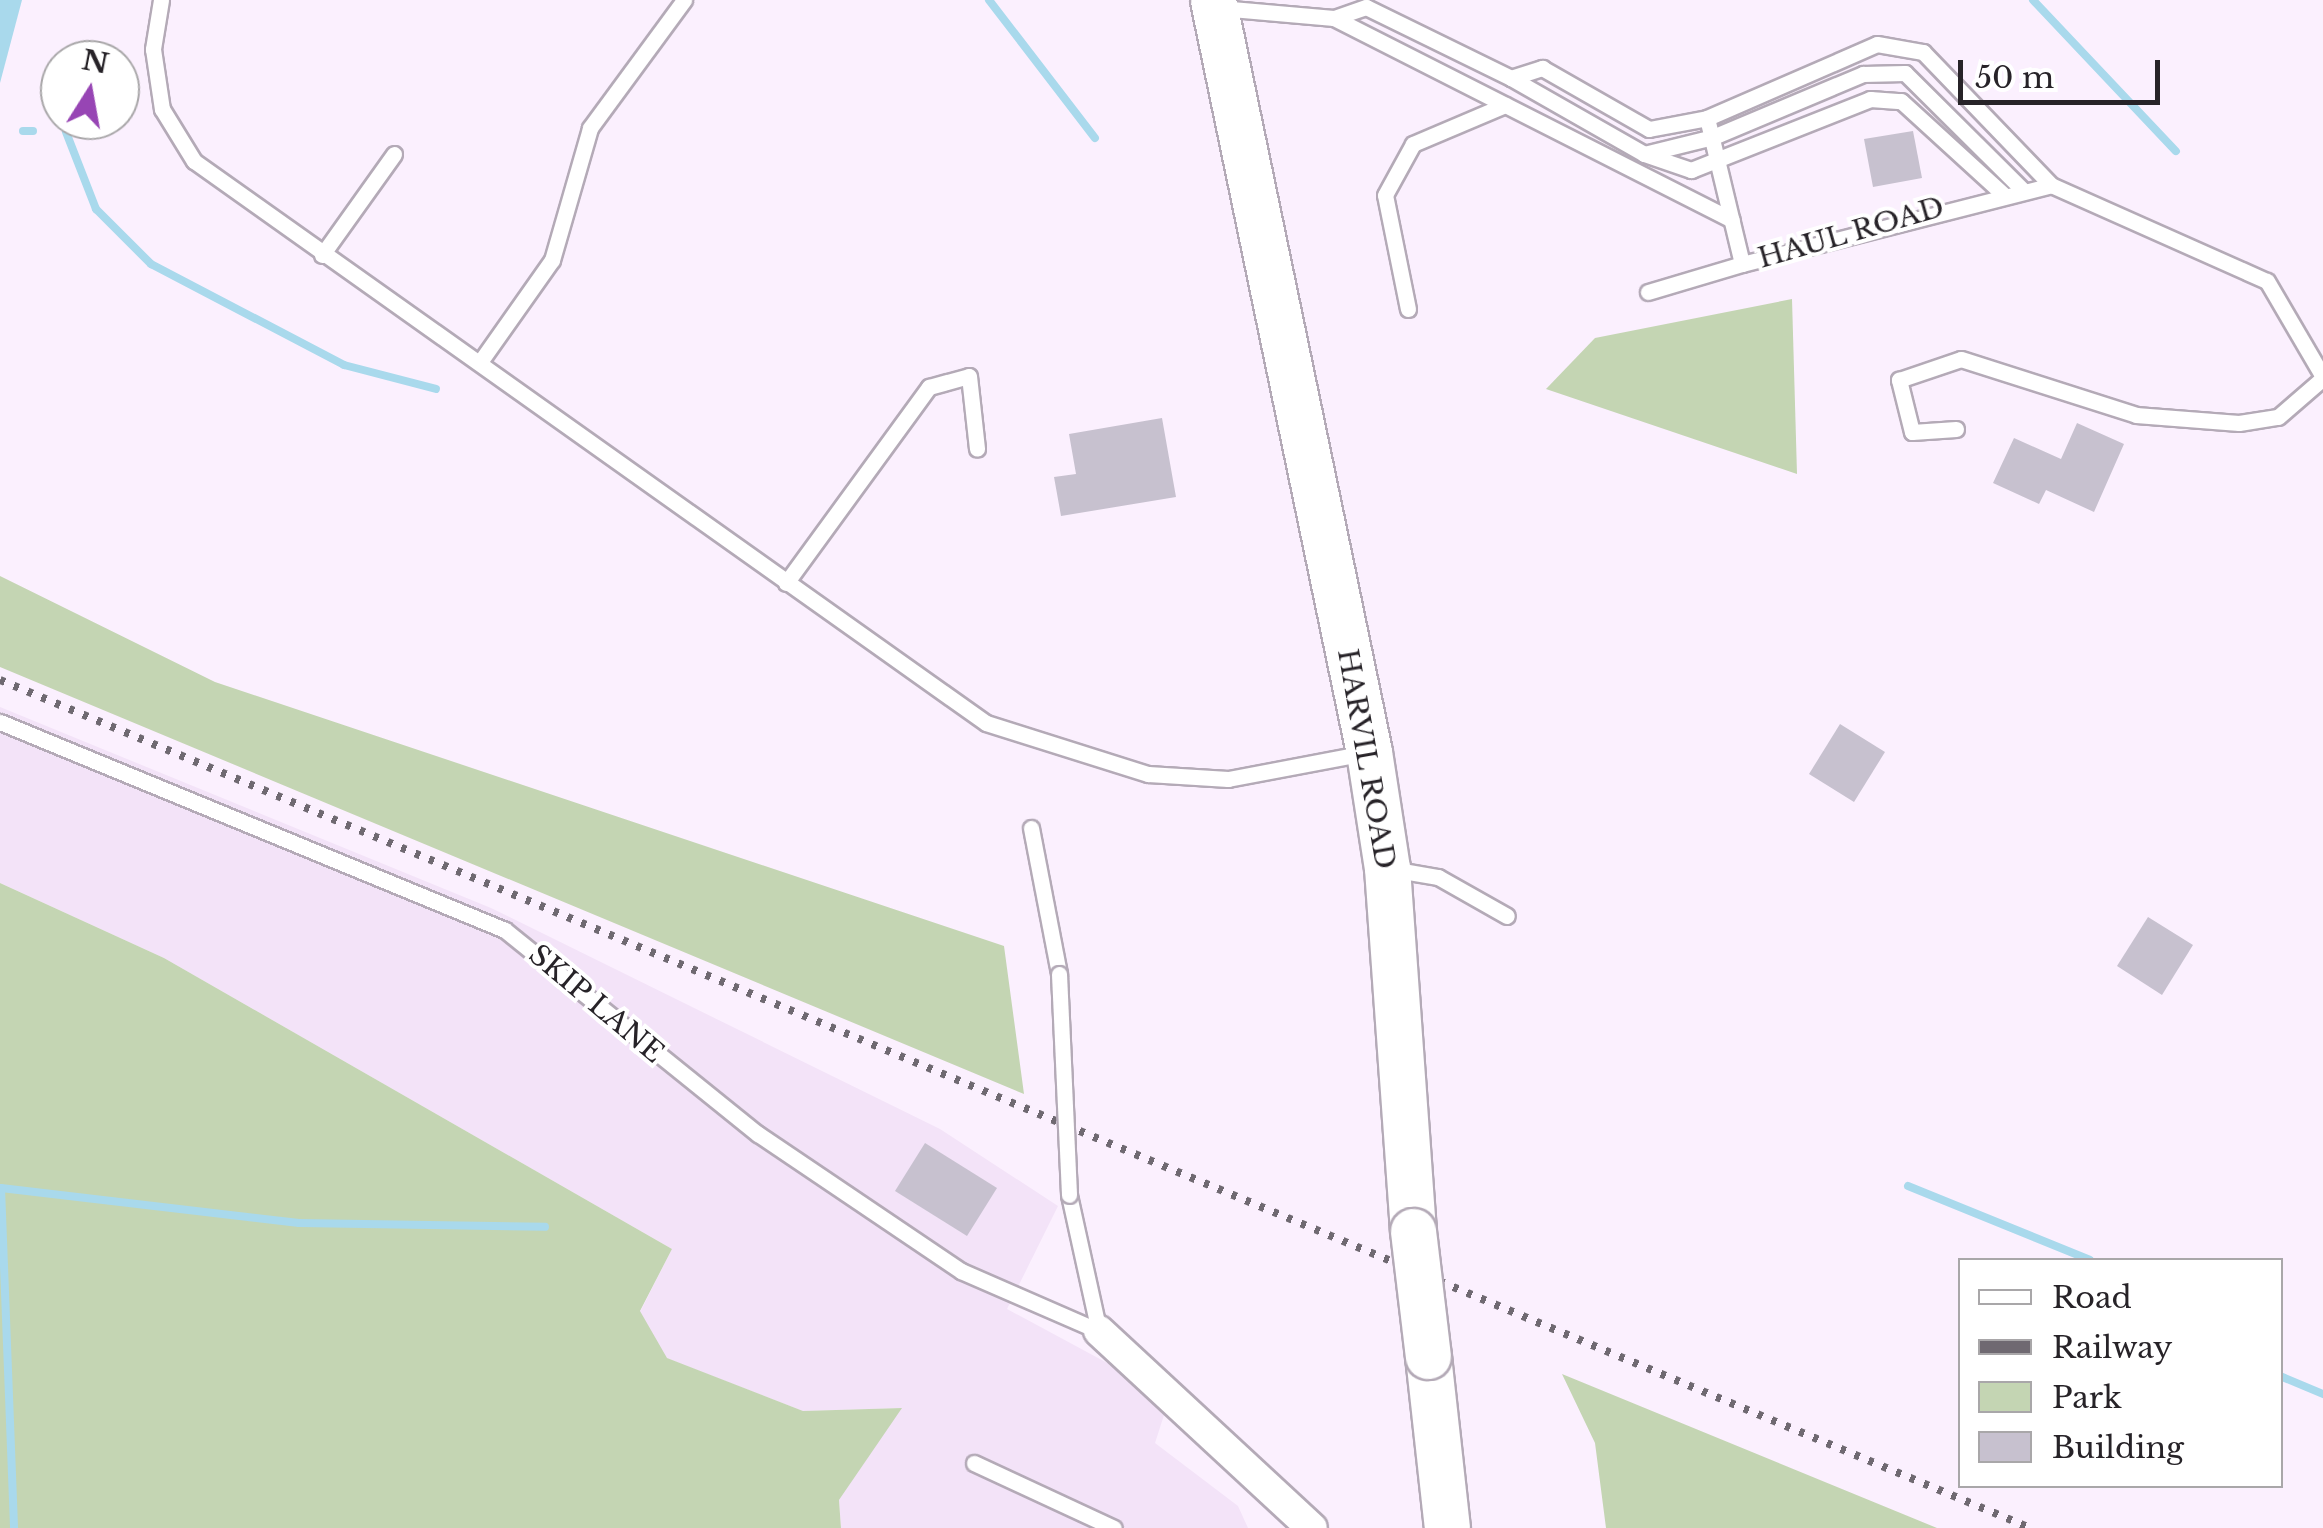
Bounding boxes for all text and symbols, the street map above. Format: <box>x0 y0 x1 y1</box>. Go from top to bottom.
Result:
north arrow <box>40 40 140 140</box>
scale bar <box>1963 40 2166 102</box>
text: N <box>79 42 112 82</box>
text: 50 m <box>1975 59 2054 96</box>
street label: HAUL ROAD <box>1754 190 1948 276</box>
street label: HARVIL ROAD <box>1330 646 1402 872</box>
street label: SKIP LANE <box>521 938 671 1070</box>
legend <box>1958 1258 2283 1488</box>
text: Road <box>2052 1279 2132 1316</box>
text: Railway <box>2052 1329 2172 1366</box>
text: Park <box>2052 1379 2122 1416</box>
text: Building <box>2052 1429 2184 1466</box>

